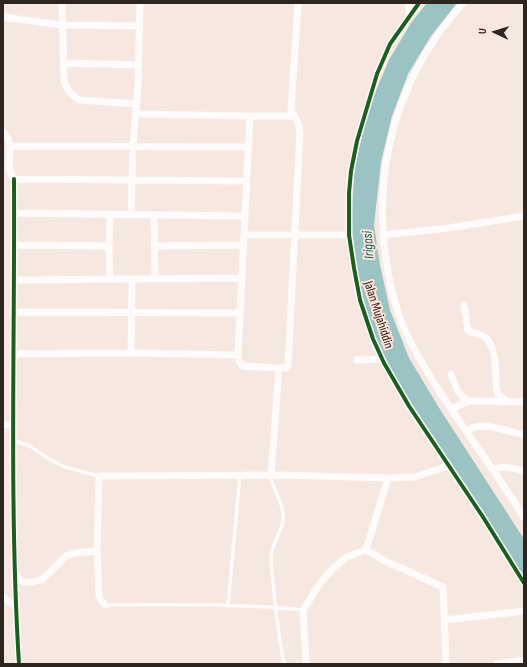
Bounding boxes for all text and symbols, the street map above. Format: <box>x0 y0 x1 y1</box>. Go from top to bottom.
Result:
north arrow <box>475 12 515 52</box>
text: U <box>476 28 489 34</box>
water label: Irigasi <box>360 230 378 260</box>
street label: Jalan Mujahiddin <box>360 279 396 351</box>

